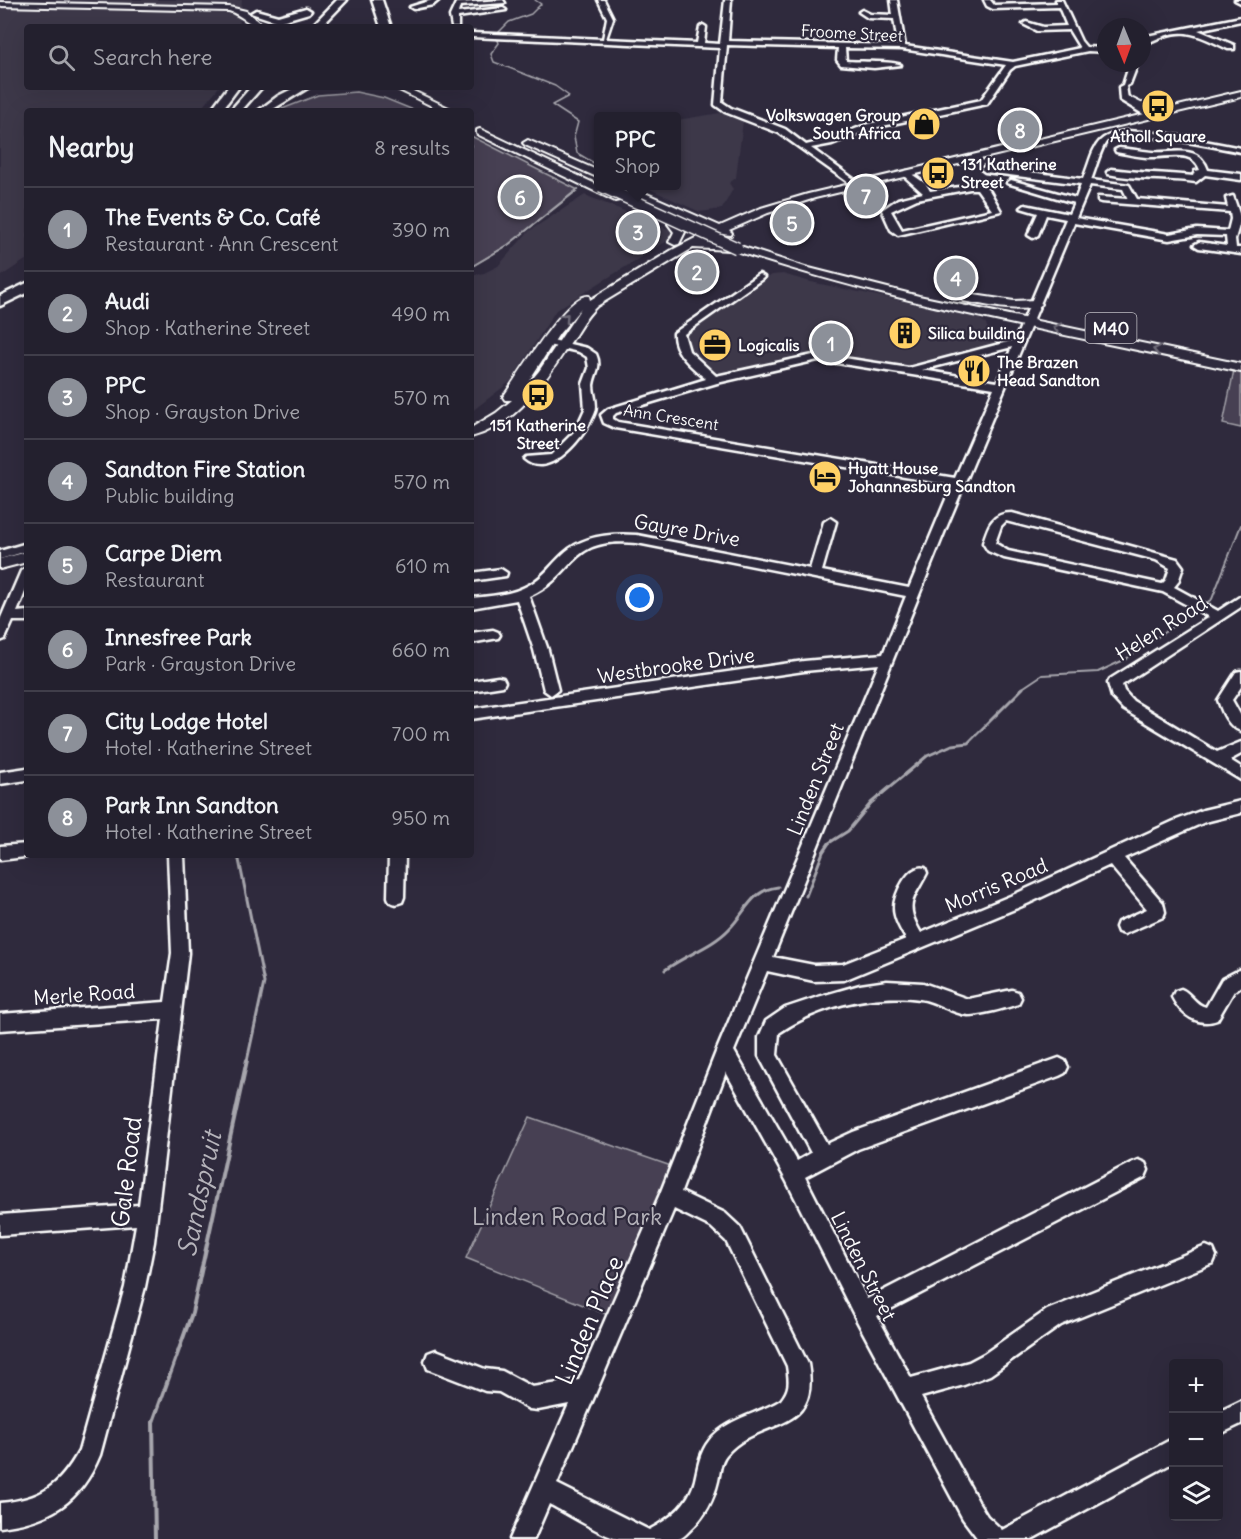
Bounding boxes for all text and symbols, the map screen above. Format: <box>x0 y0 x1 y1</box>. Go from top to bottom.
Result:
north arrow <box>1097 18 1151 72</box>
street label: Froome Street <box>801 20 904 46</box>
search box <box>24 24 474 90</box>
icon: search <box>45 41 78 74</box>
text: Search here <box>93 43 212 71</box>
bus stop icon: Atholl Square <box>1140 88 1176 124</box>
place label: Volkswagen Group South Africa <box>766 105 901 143</box>
shop icon: Volkswagen Group South Africa <box>906 106 942 142</box>
pin: 8 <box>1000 108 1040 152</box>
popup <box>594 112 681 190</box>
text: PPC <box>615 125 656 153</box>
place label: Atholl Square <box>1110 126 1206 147</box>
text: Nearby <box>48 131 134 164</box>
text: 8 results <box>374 135 450 160</box>
text: Shop <box>615 153 660 178</box>
place label: 131 Katherine Street <box>961 154 1057 192</box>
bus stop icon: 131 Katherine Street <box>920 155 956 191</box>
pin: 6 <box>500 174 540 220</box>
pin: 7 <box>846 174 886 218</box>
pin: 5 <box>772 200 812 246</box>
text: The Events & Co. Café <box>105 203 321 231</box>
pin: 3 <box>618 210 658 254</box>
text: 1 <box>64 217 71 242</box>
text: 390 m <box>392 217 450 242</box>
text: Restaurant · Ann Crescent <box>105 231 338 256</box>
pin: 2 <box>678 250 716 294</box>
pin: 4 <box>936 256 976 300</box>
text: Audi <box>105 287 150 315</box>
text: 2 <box>62 301 73 326</box>
text: 490 m <box>391 301 450 326</box>
one-way arrow <box>558 313 569 323</box>
road number: M40 <box>1086 313 1136 343</box>
text: Shop · Katherine Street <box>105 315 310 340</box>
building icon: Silica building <box>887 315 923 351</box>
pin: 1 <box>812 320 850 366</box>
place label: Silica building <box>928 323 1025 344</box>
one-way arrow <box>1053 323 1063 336</box>
office icon: Logicalis <box>697 327 733 363</box>
place label: Logicalis <box>738 335 800 356</box>
one-way arrow <box>1152 344 1162 357</box>
place label: The Brazen Head Sandton <box>997 352 1100 390</box>
restaurant icon: The Brazen Head Sandton <box>956 353 992 389</box>
text: PPC <box>105 371 146 399</box>
bus stop icon: 151 Katherine Street <box>520 377 556 413</box>
text: 3 <box>62 385 73 410</box>
text: 570 m <box>393 385 450 410</box>
text: Shop · Grayston Drive <box>105 399 300 424</box>
street label: Ann Crescent <box>622 400 721 434</box>
place label: 151 Katherine Street <box>490 415 586 453</box>
text: Sandton Fire Station <box>105 455 305 483</box>
place label: Hyatt House Johannesburg Sandton <box>848 458 1016 497</box>
hotel icon: Hyatt House Johannesburg Sandton <box>807 459 843 495</box>
text: 4 <box>62 469 73 494</box>
text: 570 m <box>393 469 450 494</box>
text: Public building <box>105 483 234 508</box>
street label: Gayre Drive <box>632 508 742 552</box>
text: Carpe Diem <box>105 539 222 567</box>
text: 5 <box>62 553 73 578</box>
text: 610 m <box>395 553 450 578</box>
text: Restaurant <box>105 567 204 592</box>
your location <box>625 583 654 612</box>
street label: Helen Road <box>1110 590 1212 666</box>
text: Innesfree Park <box>105 623 252 651</box>
text: 6 <box>62 637 73 662</box>
text: 660 m <box>391 637 450 662</box>
street label: Westbrooke Drive <box>596 642 756 688</box>
text: Park · Grayston Drive <box>105 651 296 676</box>
text: City Lodge Hotel <box>105 707 268 735</box>
street label: Linden Street <box>781 719 849 839</box>
text: 7 <box>63 721 72 746</box>
text: 700 m <box>392 721 450 746</box>
text: Hotel · Katherine Street <box>105 735 312 760</box>
text: Park Inn Sandton <box>105 791 279 819</box>
text: 8 <box>62 805 73 830</box>
text: 950 m <box>392 805 450 830</box>
text: Hotel · Katherine Street <box>105 819 312 844</box>
street label: Morris Road <box>941 852 1051 918</box>
street label: Merle Road <box>32 978 136 1010</box>
street label: Gale Road <box>104 1115 148 1229</box>
water label: Sandspruit <box>170 1125 229 1259</box>
park label: Linden Road Park <box>472 1201 662 1231</box>
street label: Linden Street <box>826 1207 902 1325</box>
street label: Linden Place <box>548 1251 630 1389</box>
map controls <box>1169 1359 1223 1521</box>
button: + <box>1169 1359 1223 1413</box>
button: − <box>1169 1413 1223 1467</box>
button: layers <box>1169 1467 1223 1521</box>

